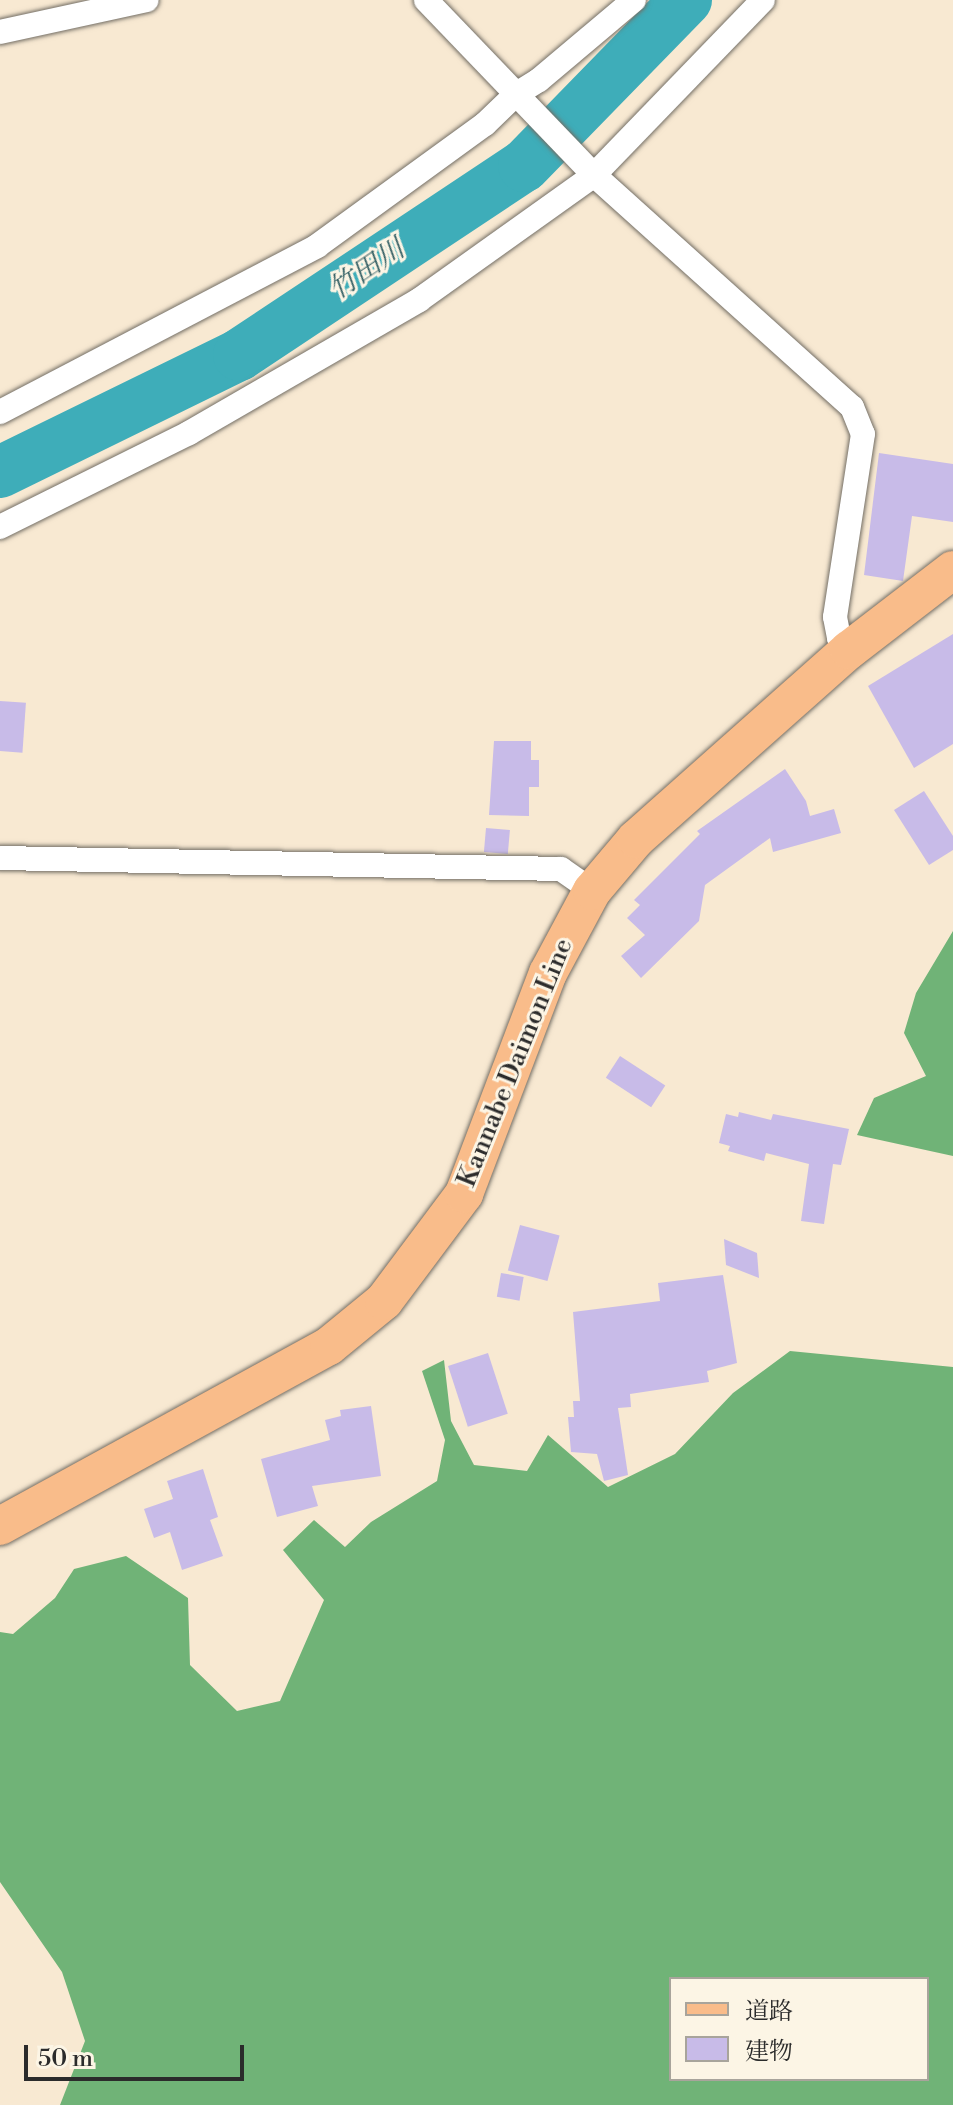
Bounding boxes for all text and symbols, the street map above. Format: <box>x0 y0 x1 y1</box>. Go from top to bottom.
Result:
water label: 竹田川 <box>323 233 411 307</box>
street label: Kannabe Daimon Line <box>452 934 580 1192</box>
legend <box>669 1977 929 2081</box>
text: 道路 <box>745 1997 793 2027</box>
scale bar <box>28 2029 248 2079</box>
text: 建物 <box>745 2037 793 2067</box>
text: 50 m <box>38 2044 93 2074</box>

